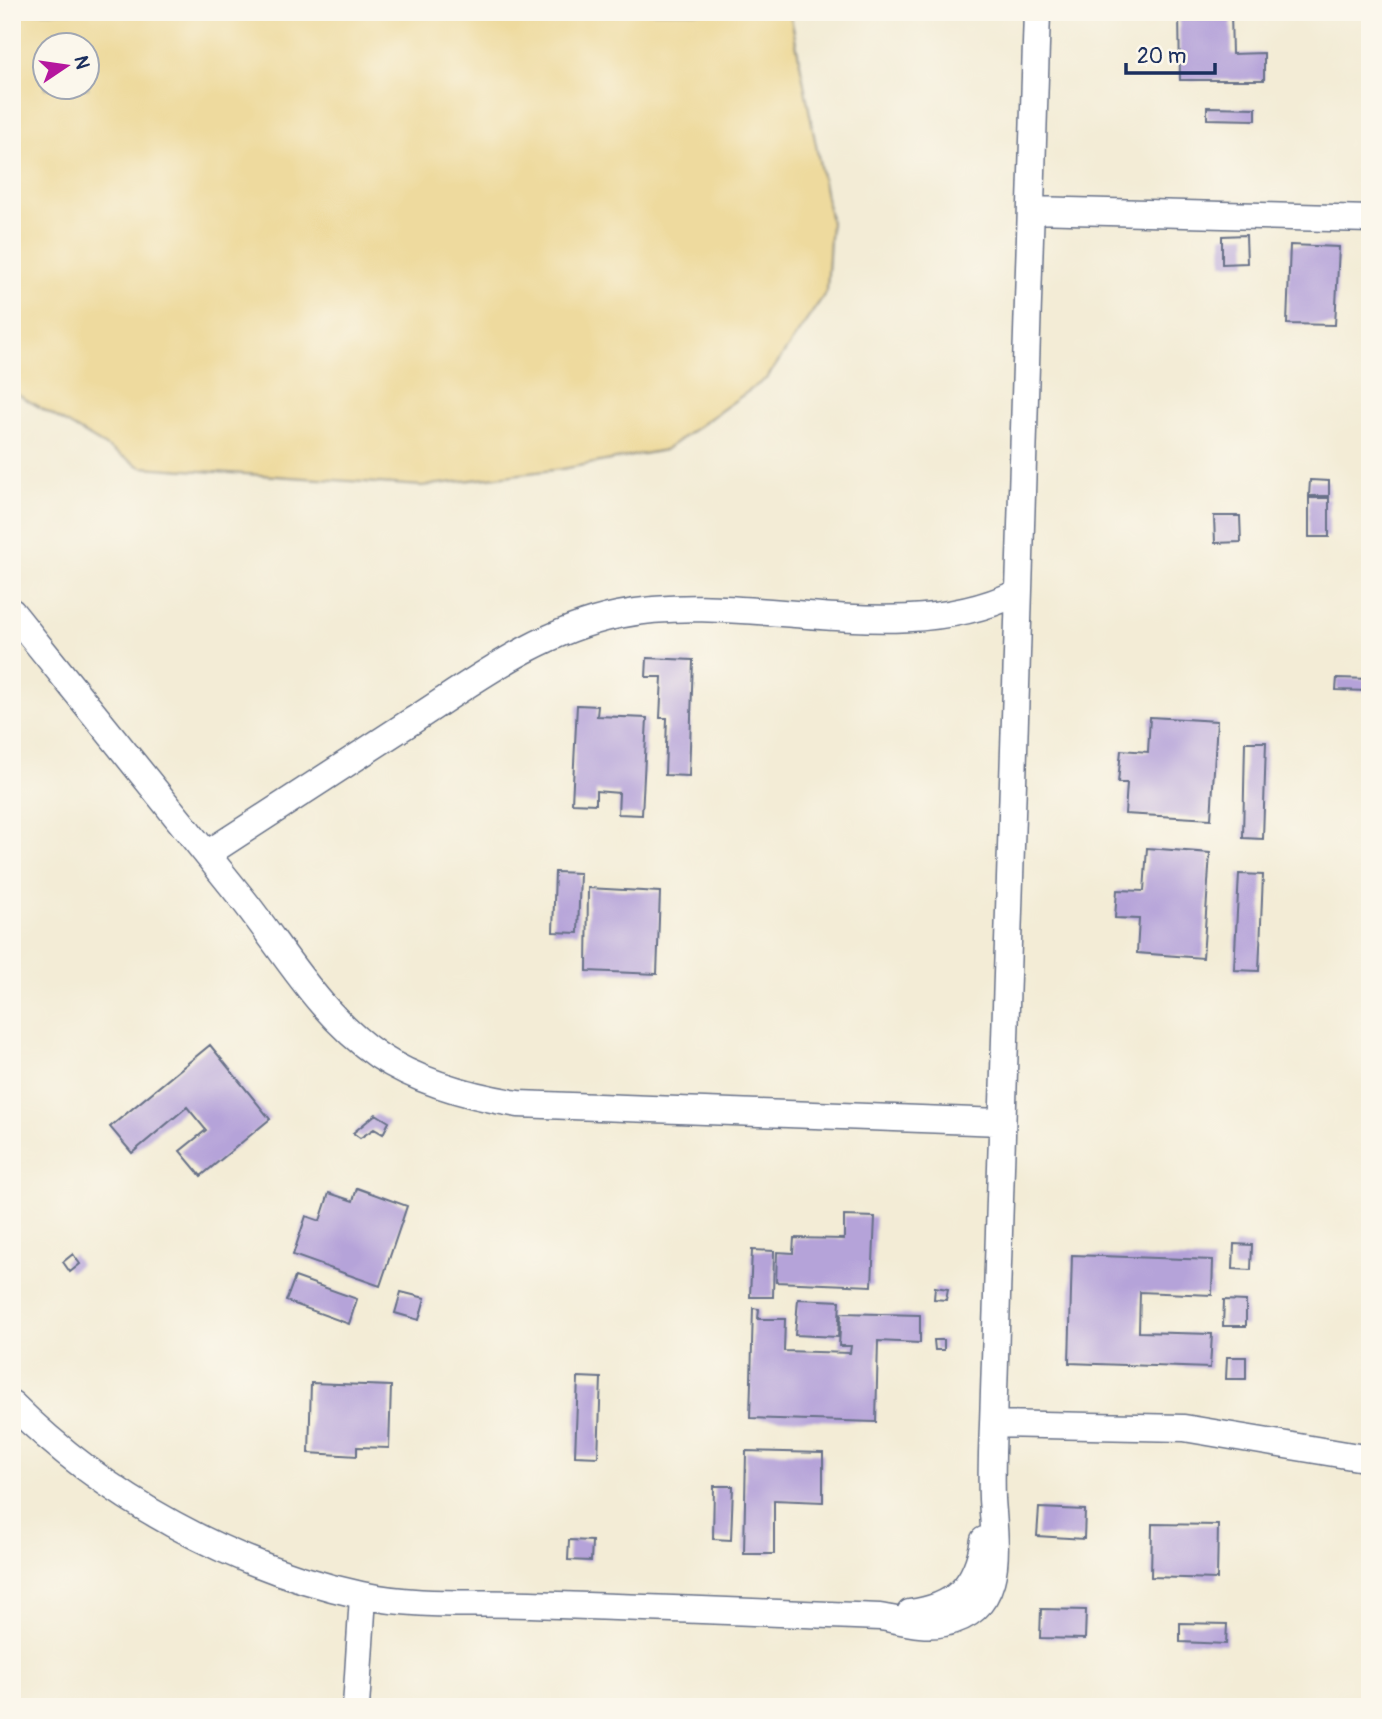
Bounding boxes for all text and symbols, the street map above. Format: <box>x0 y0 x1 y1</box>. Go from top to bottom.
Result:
north arrow <box>32 32 102 102</box>
scale bar <box>1126 32 1216 76</box>
text: 20 m <box>1137 43 1186 70</box>
text: N <box>68 53 95 72</box>

